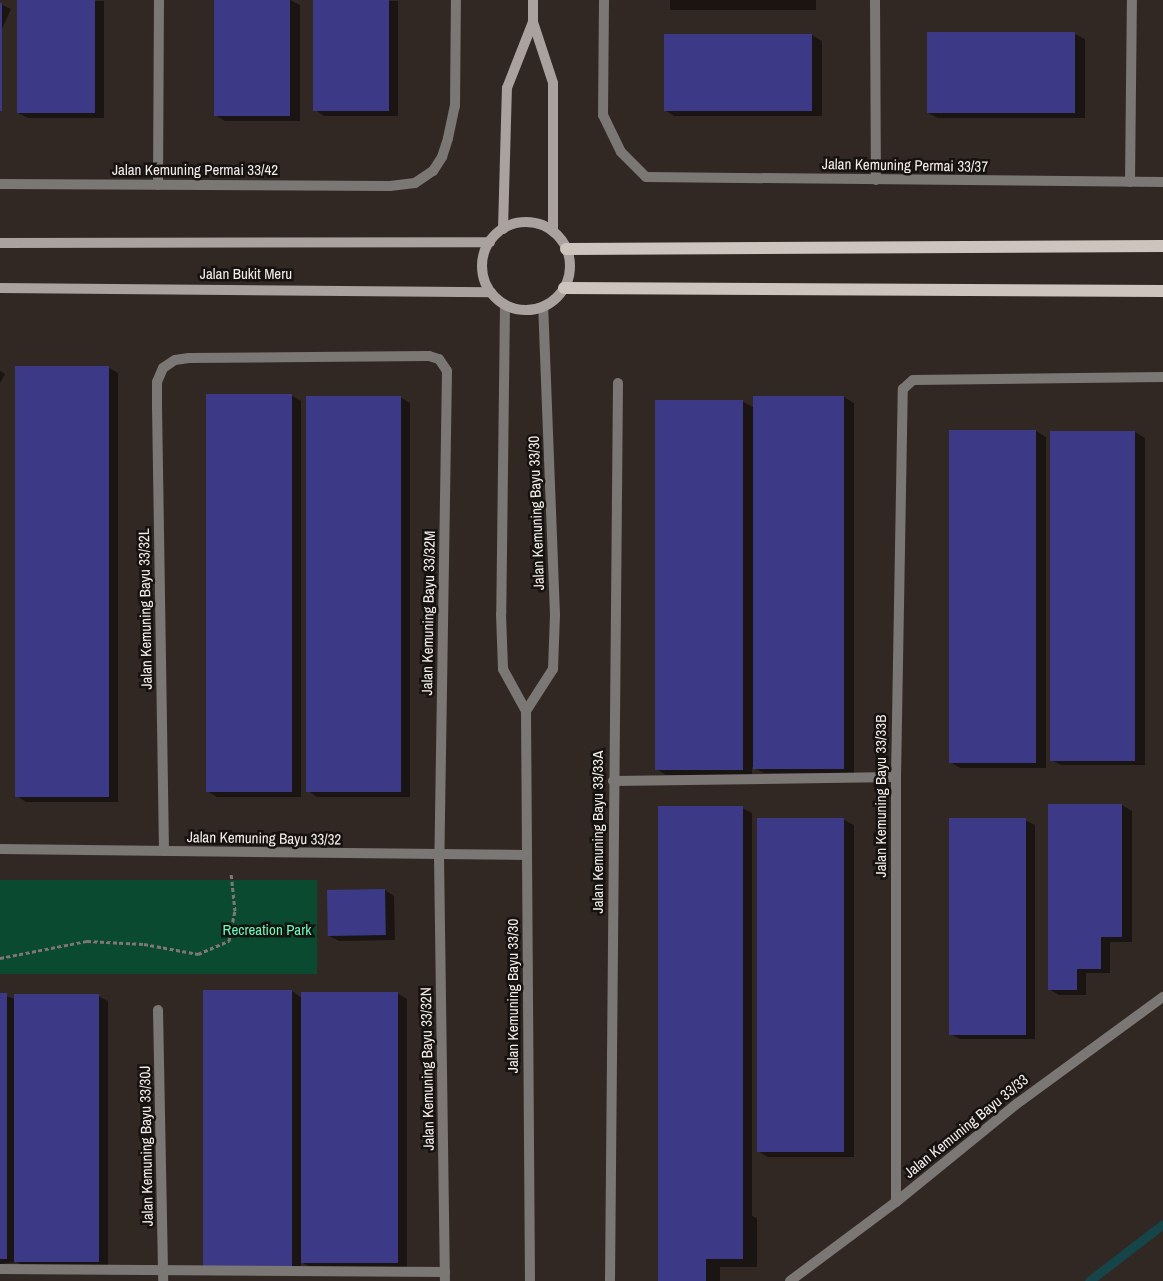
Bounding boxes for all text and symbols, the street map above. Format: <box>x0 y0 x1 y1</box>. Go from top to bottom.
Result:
street label: Jalan Kemuning Permai 33/37 <box>822 155 988 175</box>
street label: Jalan Kemuning Permai 33/42 <box>112 161 278 179</box>
street label: Jalan Bukit Meru <box>200 265 292 283</box>
street label: Jalan Kemuning Bayu 33/30 <box>524 435 548 591</box>
street label: Jalan Kemuning Bayu 33/32L <box>135 528 155 690</box>
street label: Jalan Kemuning Bayu 33/32M <box>418 530 438 696</box>
street label: Jalan Kemuning Bayu 33/33B <box>872 715 890 877</box>
street label: Jalan Kemuning Bayu 33/33A <box>589 751 607 913</box>
street label: Jalan Kemuning Bayu 33/32 <box>187 828 341 848</box>
street label: Jalan Kemuning Bayu 33/30 <box>504 919 522 1073</box>
park label: Recreation Park <box>223 921 311 939</box>
street label: Jalan Kemuning Bayu 33/32N <box>417 987 437 1151</box>
street label: Jalan Kemuning Bayu 33/30J <box>136 1066 156 1226</box>
street label: Jalan Kemuning Bayu 33/33 <box>900 1070 1032 1182</box>

